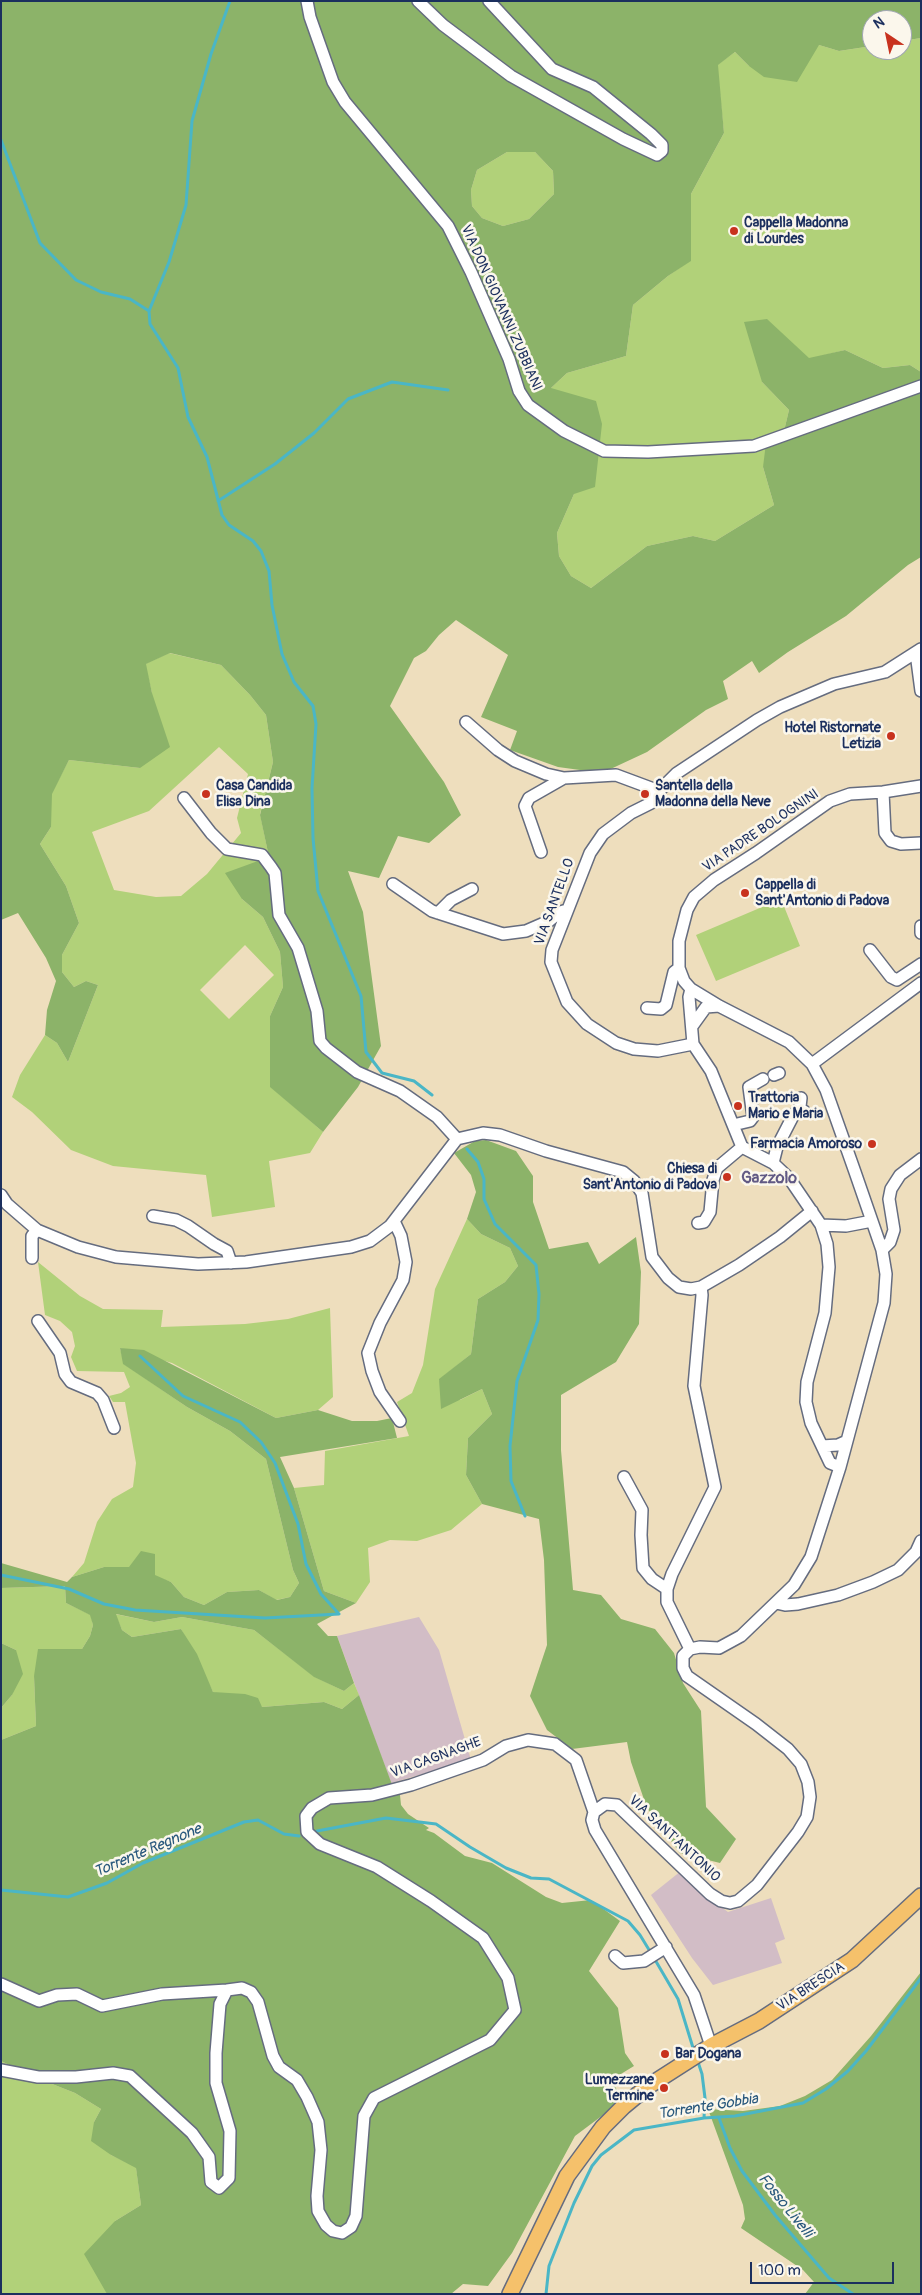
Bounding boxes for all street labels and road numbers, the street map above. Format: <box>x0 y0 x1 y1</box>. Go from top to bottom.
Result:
street label: VIA DON GIOVANNI ZUBBIANI <box>457 222 545 394</box>
street label: VIA PADRE BOLOGNINI <box>700 786 822 876</box>
street label: VIA SANTELLO <box>532 856 578 948</box>
street label: VIA CAGNAGHE <box>388 1734 484 1782</box>
street label: VIA SANT'ANTONIO <box>625 1792 723 1886</box>
street label: VIA BRESCIA <box>774 1959 848 2015</box>

